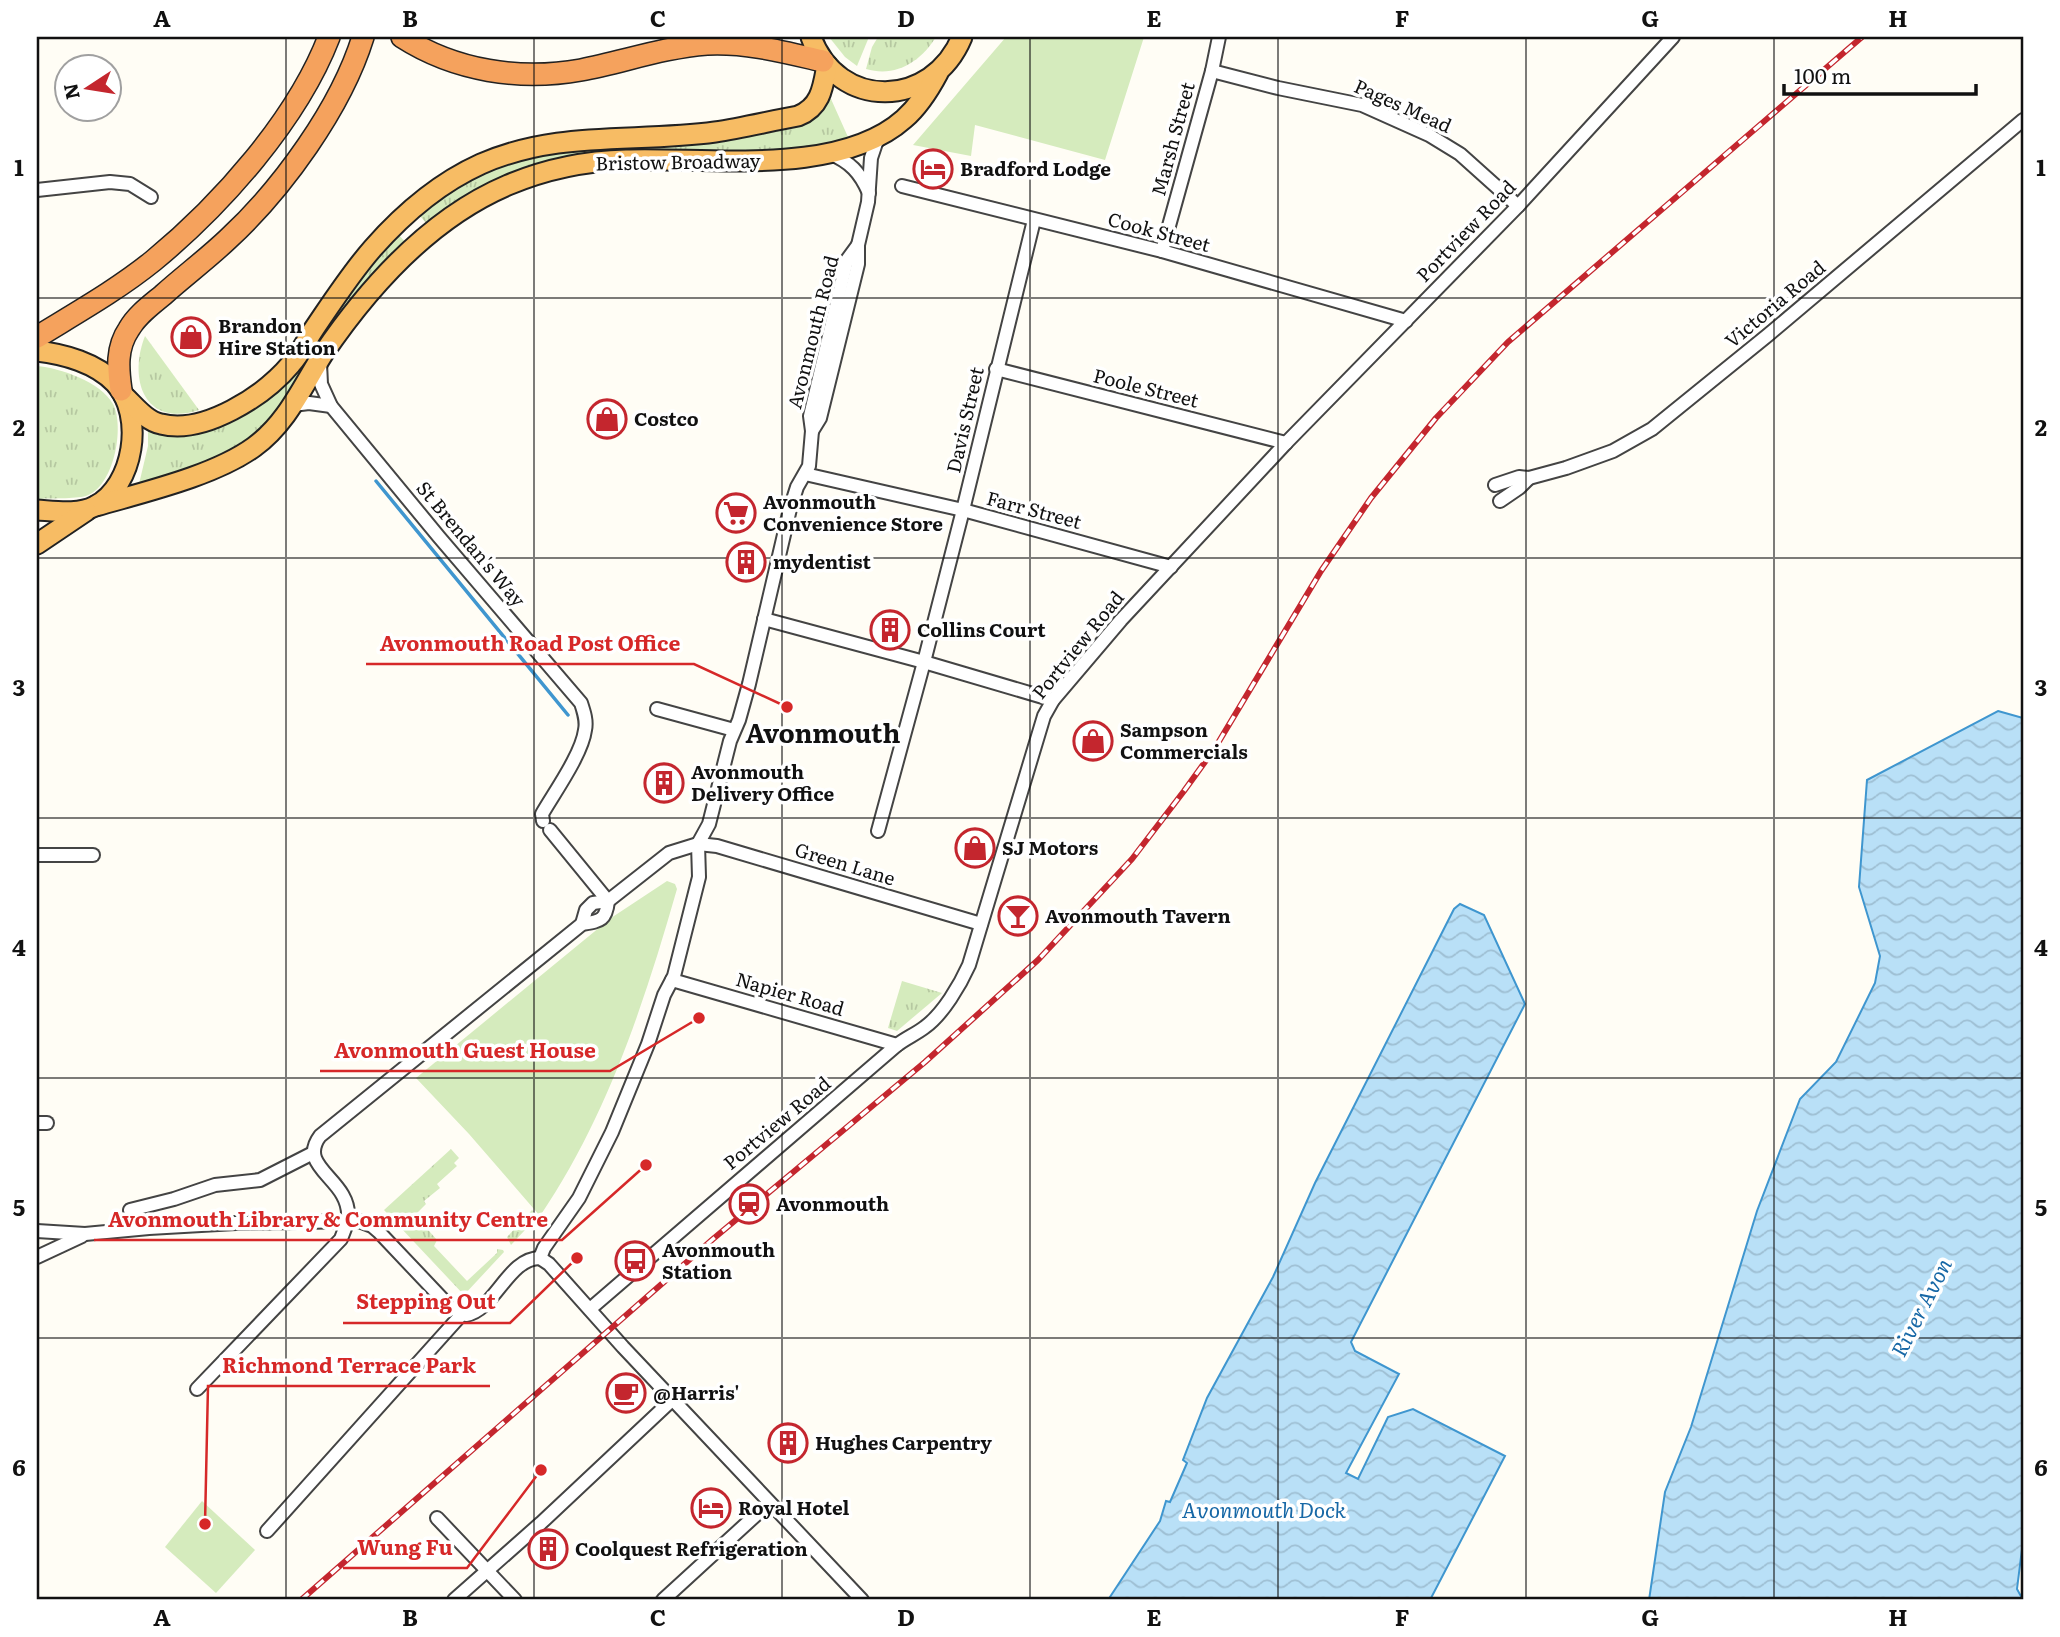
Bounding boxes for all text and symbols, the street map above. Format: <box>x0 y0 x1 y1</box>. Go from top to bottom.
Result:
text: A <box>153 0 171 34</box>
text: B <box>402 0 418 34</box>
text: C <box>650 0 666 34</box>
text: D <box>897 0 915 34</box>
text: E <box>1146 0 1162 34</box>
text: F <box>1395 0 1410 34</box>
text: G <box>1641 0 1659 34</box>
text: H <box>1888 0 1908 34</box>
north arrow <box>52 52 122 122</box>
scale bar <box>1784 52 1976 96</box>
text: 100 m <box>1794 59 1851 90</box>
street label: Pages Mead <box>1350 71 1457 139</box>
street label: Marsh Street <box>1143 78 1201 199</box>
text: N <box>55 81 86 102</box>
street label: Bristow Broadway <box>595 146 761 176</box>
hotel icon: Bradford Lodge <box>912 148 954 190</box>
text: 1 <box>14 149 24 183</box>
text: 1 <box>2036 149 2046 183</box>
place label: Bradford Lodge <box>960 154 1111 182</box>
street label: Portview Road <box>1409 173 1522 288</box>
street label: Cook Street <box>1105 204 1214 258</box>
street label: Avonmouth Road <box>779 252 845 411</box>
street label: Victoria Road <box>1718 253 1831 354</box>
place label: Brandon Hire Station <box>218 311 336 361</box>
shop icon: Brandon Hire Station <box>170 316 212 358</box>
street label: Poole Street <box>1091 360 1202 414</box>
street label: Davis Street <box>938 364 990 476</box>
shop icon: Costco <box>586 398 628 440</box>
place label: Costco <box>634 404 699 432</box>
text: 2 <box>13 409 25 443</box>
text: 2 <box>2035 409 2047 443</box>
street label: St Brendan's Way <box>411 474 533 612</box>
street label: Farr Street <box>984 483 1085 535</box>
place label: Avonmouth Convenience Store <box>763 487 943 537</box>
supermarket icon: Avonmouth Convenience Store <box>715 492 757 534</box>
building icon: mydentist <box>725 541 767 583</box>
place label: mydentist <box>773 547 871 575</box>
street label: Portview Road <box>1025 584 1130 705</box>
building icon: Collins Court <box>869 609 911 651</box>
place label: Collins Court <box>917 615 1046 643</box>
callout: Avonmouth Road Post Office <box>366 622 694 664</box>
text: Avonmouth Road Post Office <box>380 626 680 657</box>
text: 3 <box>13 669 25 703</box>
text: 3 <box>2035 669 2047 703</box>
district label: Avonmouth <box>746 712 900 751</box>
place label: Sampson Commercials <box>1120 715 1248 765</box>
shop icon: Sampson Commercials <box>1072 720 1114 762</box>
place label: Avonmouth Delivery Office <box>691 757 834 807</box>
building icon: Avonmouth Delivery Office <box>643 762 685 804</box>
shop icon: SJ Motors <box>954 827 996 869</box>
place label: SJ Motors <box>1002 833 1098 861</box>
street label: Green Lane <box>792 835 899 892</box>
bar icon: Avonmouth Tavern <box>997 895 1039 937</box>
place label: Avonmouth Tavern <box>1045 901 1231 929</box>
text: 4 <box>12 929 26 963</box>
text: 4 <box>2034 929 2048 963</box>
street label: Napier Road <box>733 964 848 1022</box>
callout: Avonmouth Guest House <box>320 1029 610 1071</box>
text: Avonmouth Guest House <box>334 1033 596 1064</box>
street label: Portview Road <box>717 1069 836 1176</box>
station icon: Avonmouth <box>728 1183 770 1225</box>
text: 5 <box>13 1189 25 1223</box>
place label: Avonmouth <box>776 1189 889 1217</box>
text: 5 <box>2035 1189 2047 1223</box>
callout: Avonmouth Library & Community Centre <box>94 1198 562 1240</box>
text: Avonmouth Library & Community Centre <box>108 1202 548 1233</box>
place label: Avonmouth Station <box>662 1235 775 1285</box>
bus stop icon: Avonmouth Station <box>614 1240 656 1282</box>
water label: River Avon <box>1882 1252 1958 1362</box>
callout: Stepping Out <box>343 1281 510 1323</box>
text: Stepping Out <box>356 1284 496 1315</box>
callout: Richmond Terrace Park <box>208 1344 490 1386</box>
text: Richmond Terrace Park <box>222 1348 477 1379</box>
cafe icon: @Harris' <box>605 1372 647 1414</box>
place label: @Harris' <box>653 1378 739 1406</box>
building icon: Hughes Carpentry <box>767 1422 809 1464</box>
place label: Hughes Carpentry <box>815 1428 992 1456</box>
text: 6 <box>12 1449 26 1483</box>
text: 6 <box>2034 1449 2048 1483</box>
hotel icon: Royal Hotel <box>690 1487 732 1529</box>
place label: Royal Hotel <box>738 1493 850 1521</box>
water label: Avonmouth Dock <box>1182 1493 1347 1524</box>
callout: Wung Fu <box>343 1526 467 1568</box>
building icon: Coolquest Refrigeration <box>527 1528 569 1570</box>
text: Wung Fu <box>357 1530 453 1561</box>
place label: Coolquest Refrigeration <box>575 1534 808 1562</box>
text: A <box>153 1599 171 1633</box>
text: B <box>402 1599 418 1633</box>
text: C <box>650 1599 666 1633</box>
text: D <box>897 1599 915 1633</box>
text: E <box>1146 1599 1162 1633</box>
text: F <box>1395 1599 1410 1633</box>
text: G <box>1641 1599 1659 1633</box>
text: H <box>1888 1599 1908 1633</box>

